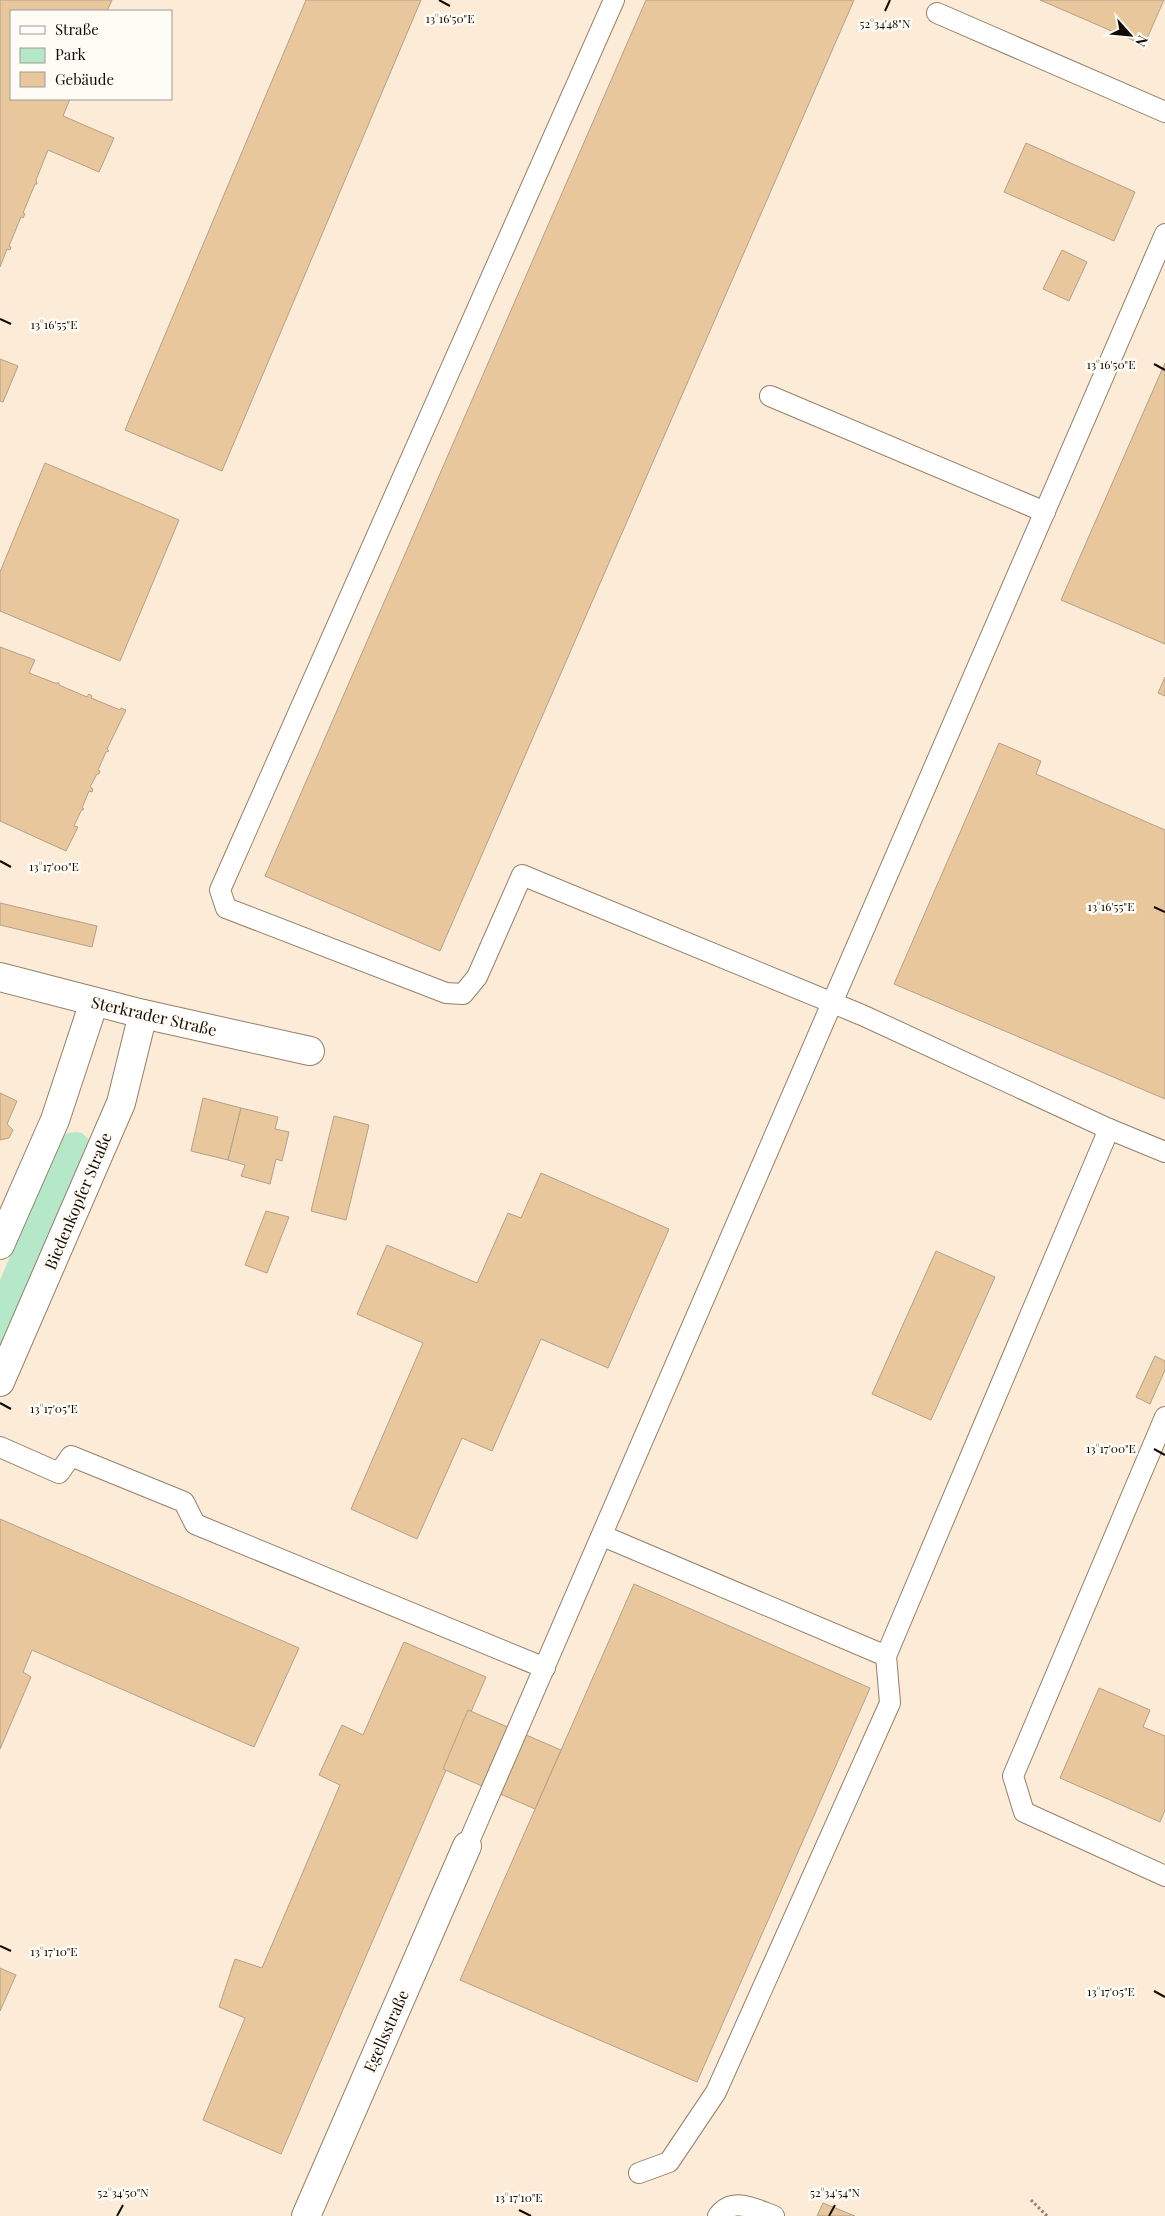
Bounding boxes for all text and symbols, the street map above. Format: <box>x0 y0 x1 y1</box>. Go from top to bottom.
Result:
legend <box>10 10 172 100</box>
text: 13°16'50"E <box>426 10 474 26</box>
north arrow <box>1105 10 1155 60</box>
text: 52°34'48"N <box>860 15 911 31</box>
text: Straße <box>55 19 99 39</box>
text: N <box>1131 32 1153 50</box>
text: Park <box>55 44 87 64</box>
text: Gebäude <box>55 69 114 89</box>
text: 13°16'55"E <box>31 316 77 332</box>
text: 13°16'50"E <box>1087 356 1135 372</box>
text: 13°17'00"E <box>29 858 79 874</box>
text: 13°16'55"E <box>1088 898 1134 914</box>
street label: Sterkrader Straße <box>89 991 219 1040</box>
street label: Biedenkopfer Straße <box>39 1129 116 1272</box>
text: 13°17'05"E <box>30 1400 78 1416</box>
text: 13°17'00"E <box>1086 1440 1136 1456</box>
text: 13°17'10"E <box>30 1943 78 1959</box>
text: 13°17'05"E <box>1087 1983 1135 1999</box>
street label: Egellsstraße <box>358 1986 413 2075</box>
text: 52°34'50"N <box>97 2184 149 2200</box>
text: 52°34'54"N <box>810 2184 861 2200</box>
text: 13°17'10"E <box>495 2189 543 2205</box>

